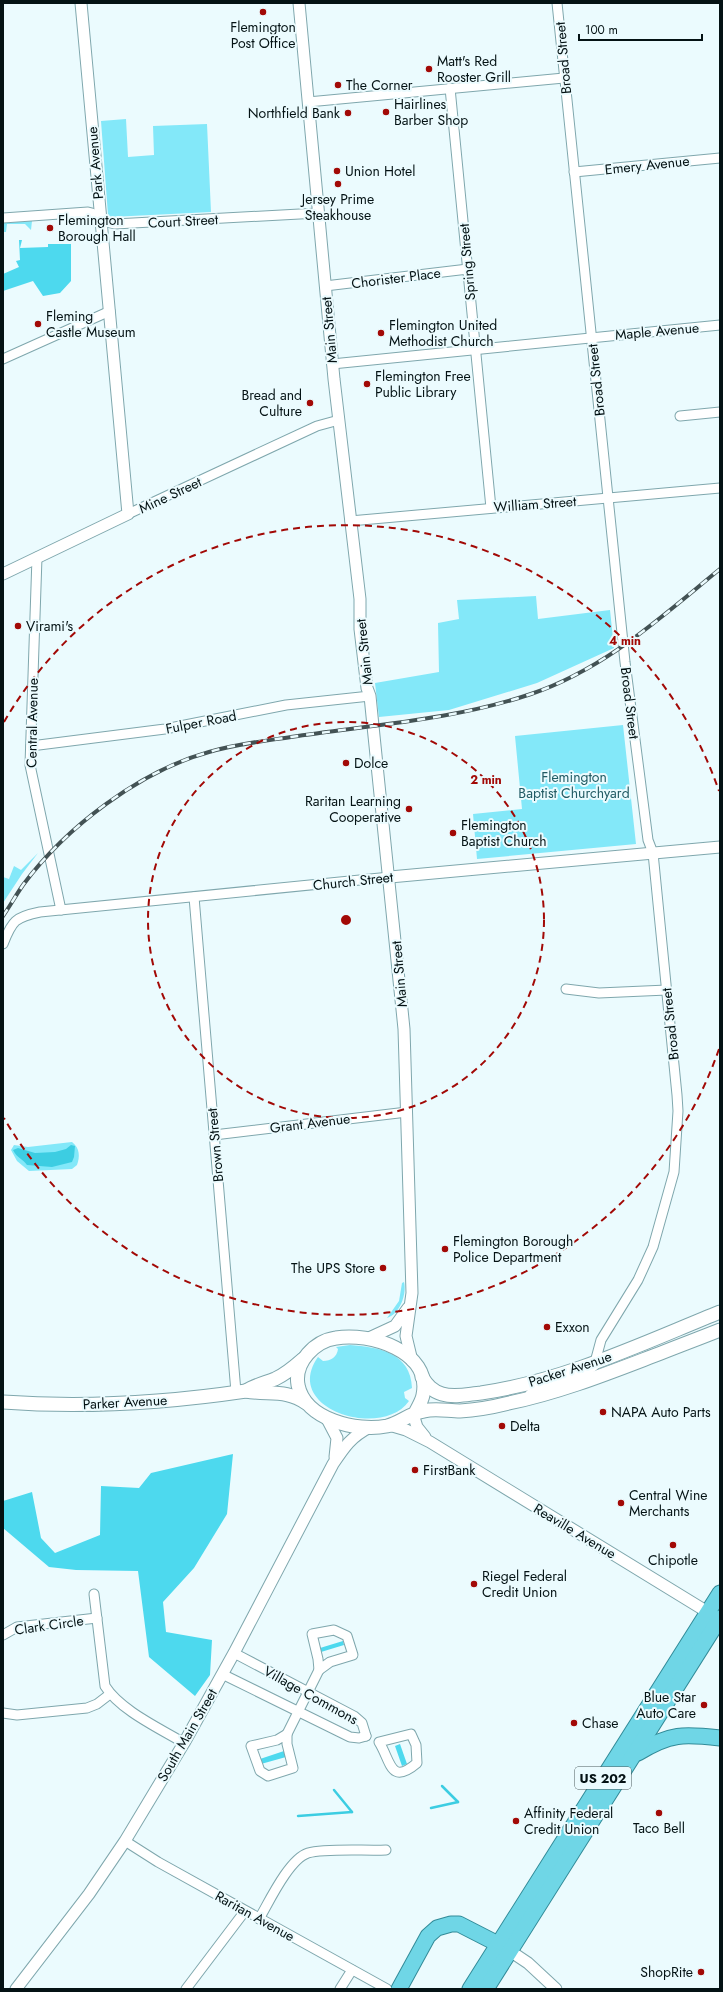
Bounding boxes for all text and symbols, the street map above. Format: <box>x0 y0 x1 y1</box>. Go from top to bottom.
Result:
marker: Flemington Post Office <box>258 7 268 17</box>
scale bar <box>579 16 702 42</box>
place label: Flemington Post Office <box>230 17 296 53</box>
street label: Broad Street <box>550 20 576 95</box>
text: 100 m <box>585 21 618 39</box>
place label: Matt's Red Rooster Grill <box>437 51 511 87</box>
marker: Matt's Red Rooster Grill <box>424 64 434 74</box>
place label: The Corner <box>346 75 413 95</box>
marker: The Corner <box>333 80 343 90</box>
place label: Hairlines Barber Shop <box>394 94 468 130</box>
place label: Northfield Bank <box>248 103 341 123</box>
marker: Hairlines Barber Shop <box>381 107 391 117</box>
marker: Northfield Bank <box>343 108 353 118</box>
street label: Park Avenue <box>82 126 108 200</box>
street label: Emery Avenue <box>604 151 690 179</box>
place label: Union Hotel <box>345 161 415 181</box>
marker: Union Hotel <box>332 166 342 176</box>
marker: Jersey Prime Steakhouse <box>333 179 343 189</box>
place label: Jersey Prime Steakhouse <box>300 189 374 225</box>
street label: Court Street <box>147 209 219 233</box>
place label: Flemington Borough Hall <box>58 210 136 246</box>
street label: Spring Street <box>454 222 480 301</box>
marker: Flemington Borough Hall <box>45 223 55 233</box>
street label: Chorister Place <box>350 263 442 293</box>
street label: Main Street <box>316 295 342 364</box>
place label: Fleming Castle Museum <box>46 306 136 342</box>
place label: Flemington United Methodist Church <box>389 315 497 351</box>
street label: Maple Avenue <box>614 317 700 345</box>
marker: Fleming Castle Museum <box>33 319 43 329</box>
marker: Flemington United Methodist Church <box>376 328 386 338</box>
street label: Broad Street <box>582 342 610 417</box>
place label: Flemington Free Public Library <box>375 366 471 402</box>
marker: Flemington Free Public Library <box>362 379 372 389</box>
place label: Bread and Culture <box>241 385 302 421</box>
marker: Bread and Culture <box>305 398 315 408</box>
street label: Mine Street <box>135 471 205 518</box>
street label: William Street <box>493 491 578 517</box>
place label: Virami's <box>26 616 74 636</box>
street label: Main Street <box>351 617 377 686</box>
marker: Virami's <box>13 621 23 631</box>
text: 4 min <box>609 632 641 650</box>
street label: Broad Street <box>616 666 644 741</box>
street label: Central Avenue <box>21 678 43 768</box>
street label: Fulper Road <box>164 705 238 739</box>
place label: Dolce <box>354 753 388 773</box>
marker: Dolce <box>341 758 351 768</box>
park label: Flemington Baptist Churchyard <box>518 767 630 803</box>
text: 2 min <box>470 771 502 789</box>
place label: Raritan Learning Cooperative <box>305 791 401 827</box>
marker: Raritan Learning Cooperative <box>404 804 414 814</box>
place label: Flemington Baptist Church <box>461 815 547 851</box>
marker: Flemington Baptist Church <box>448 828 458 838</box>
street label: Church Street <box>312 867 395 895</box>
centre of rings <box>339 913 353 927</box>
street label: Main Street <box>386 939 412 1008</box>
street label: Broad Street <box>656 986 684 1061</box>
street label: Brown Street <box>202 1106 228 1183</box>
street label: Grant Avenue <box>269 1108 351 1138</box>
place label: Flemington Borough Police Department <box>453 1231 573 1267</box>
marker: Flemington Borough Police Department <box>440 1244 450 1254</box>
place label: The UPS Store <box>291 1258 375 1278</box>
marker: The UPS Store <box>378 1263 388 1273</box>
place label: Exxon <box>555 1317 590 1337</box>
marker: Exxon <box>542 1322 552 1332</box>
street label: Packer Avenue <box>526 1346 614 1392</box>
street label: Parker Avenue <box>82 1390 168 1414</box>
place label: NAPA Auto Parts <box>611 1402 711 1422</box>
marker: NAPA Auto Parts <box>598 1407 608 1417</box>
place label: Delta <box>510 1416 540 1436</box>
marker: Delta <box>497 1421 507 1431</box>
place label: FirstBank <box>423 1460 476 1480</box>
marker: FirstBank <box>410 1465 420 1475</box>
place label: Central Wine Merchants <box>629 1485 708 1521</box>
street label: Reaville Avenue <box>530 1498 620 1564</box>
marker: Central Wine Merchants <box>616 1498 626 1508</box>
marker: Chipotle <box>668 1540 678 1550</box>
place label: Chipotle <box>648 1550 698 1570</box>
place label: Riegel Federal Credit Union <box>482 1566 567 1602</box>
marker: Riegel Federal Credit Union <box>469 1579 479 1589</box>
street label: Clark Circle <box>13 1610 85 1640</box>
street label: Village Commons <box>260 1661 362 1729</box>
street label: South Main Street <box>152 1684 222 1785</box>
place label: Blue Star Auto Care <box>636 1687 696 1723</box>
marker: Blue Star Auto Care <box>699 1700 709 1710</box>
place label: Chase <box>582 1713 619 1733</box>
marker: Chase <box>569 1718 579 1728</box>
road number: US 202 <box>575 1767 631 1789</box>
place label: Affinity Federal Credit Union <box>524 1803 613 1839</box>
marker: Taco Bell <box>654 1808 664 1818</box>
marker: Affinity Federal Credit Union <box>511 1816 521 1826</box>
place label: Taco Bell <box>633 1818 685 1838</box>
street label: Raritan Avenue <box>212 1886 298 1946</box>
place label: ShopRite <box>640 1962 693 1982</box>
marker: ShopRite <box>696 1967 706 1977</box>

